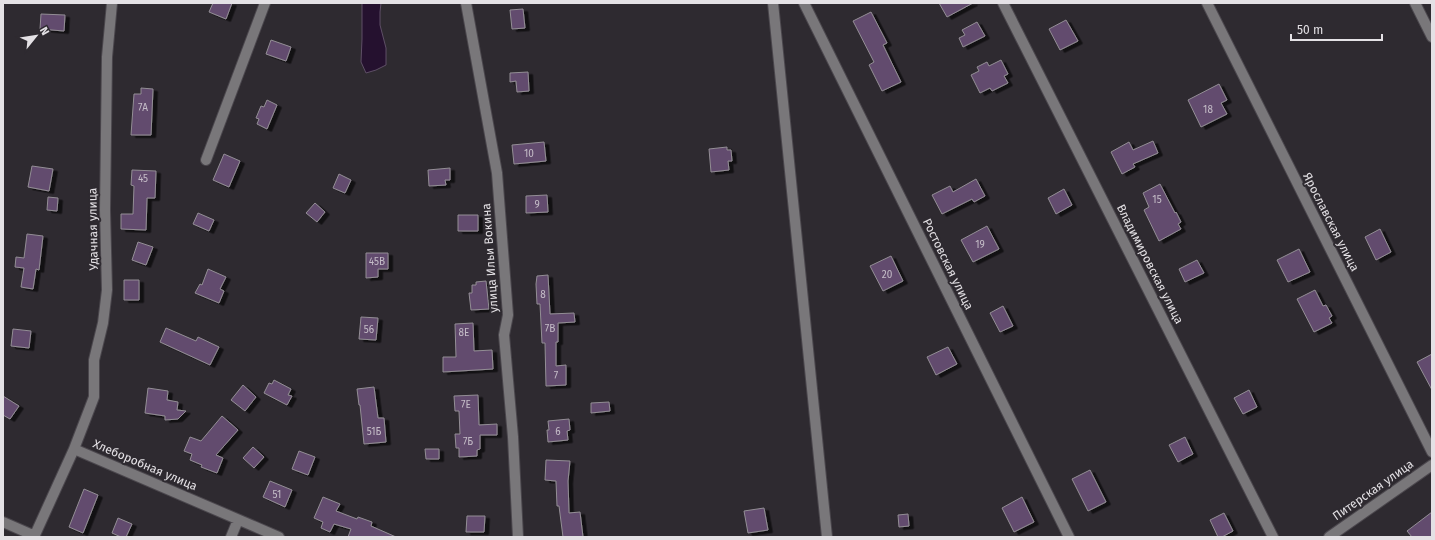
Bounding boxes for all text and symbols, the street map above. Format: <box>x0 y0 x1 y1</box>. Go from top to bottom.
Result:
north arrow <box>16 16 56 56</box>
scale bar <box>1291 16 1382 42</box>
text: 50 m <box>1297 23 1323 37</box>
text: N <box>37 25 52 38</box>
house number: 7А <box>138 102 148 114</box>
house number: 18 <box>1203 104 1213 116</box>
house number: 10 <box>524 148 534 160</box>
street label: Ярославская улица <box>1300 170 1362 274</box>
house number: 45 <box>138 173 148 185</box>
street label: Удачная улица <box>85 188 101 270</box>
house number: 15 <box>1152 194 1162 206</box>
house number: 9 <box>534 199 540 211</box>
street label: Владимировская улица <box>1114 202 1186 326</box>
street label: улица Ильи Вокина <box>479 203 501 313</box>
street label: Ростовская улица <box>920 216 976 312</box>
house number: 19 <box>975 239 985 251</box>
house number: 45В <box>369 256 385 268</box>
house number: 20 <box>882 269 893 281</box>
house number: 8 <box>540 289 546 301</box>
house number: 7В <box>545 323 555 335</box>
house number: 56 <box>364 324 374 336</box>
house number: 8Е <box>459 327 469 339</box>
house number: 7 <box>554 370 559 382</box>
house number: 7Е <box>461 399 471 411</box>
house number: 51Б <box>367 426 382 438</box>
house number: 6 <box>555 426 561 438</box>
house number: 7Б <box>463 436 473 448</box>
street label: Хлеборобная улица <box>91 437 199 493</box>
street label: Питерская улица <box>1330 457 1416 523</box>
house number: 51 <box>273 489 281 501</box>

